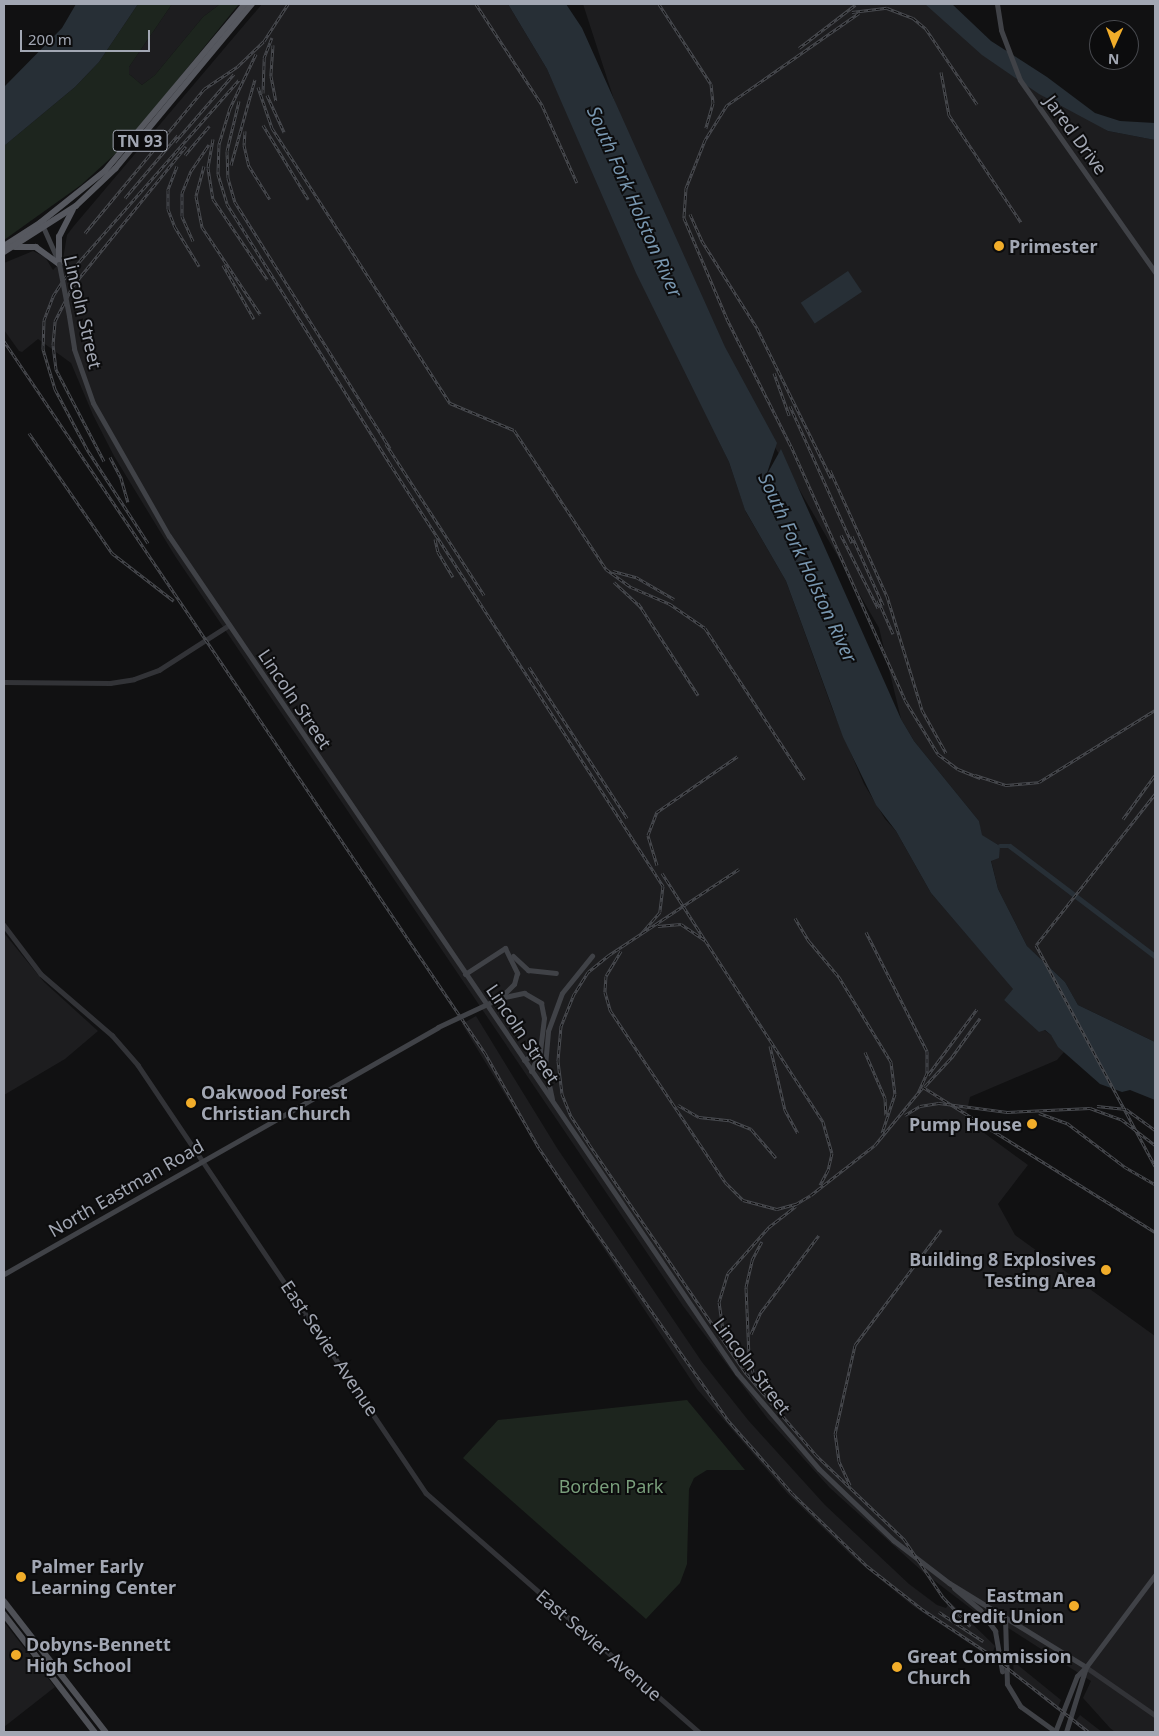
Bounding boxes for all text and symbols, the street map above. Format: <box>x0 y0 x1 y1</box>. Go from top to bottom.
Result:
scale bar <box>22 20 152 52</box>
north arrow <box>1089 20 1139 70</box>
text: 200 m <box>28 29 72 49</box>
text: N <box>1107 50 1120 69</box>
street label: Jared Drive <box>1040 91 1112 179</box>
water label: South Fork Holston River <box>582 103 686 301</box>
road number: TN 93 <box>112 128 168 154</box>
place label: Primester <box>1009 235 1098 257</box>
marker: Primester <box>993 240 1005 252</box>
street label: Lincoln Street <box>59 253 107 371</box>
water label: South Fork Holston River <box>753 470 861 666</box>
street label: Lincoln Street <box>254 645 336 753</box>
street label: Lincoln Street <box>482 980 564 1088</box>
place label: Oakwood Forest Christian Church <box>201 1082 351 1124</box>
marker: Oakwood Forest Christian Church <box>185 1097 197 1109</box>
place label: Pump House <box>909 1113 1022 1135</box>
marker: Pump House <box>1026 1118 1038 1130</box>
street label: North Eastman Road <box>45 1135 207 1241</box>
place label: Building 8 Explosives Testing Area <box>909 1249 1096 1292</box>
marker: Building 8 Explosives Testing Area <box>1100 1264 1112 1276</box>
street label: East Sevier Avenue <box>277 1276 383 1420</box>
street label: Lincoln Street <box>709 1313 795 1419</box>
park label: Borden Park <box>559 1475 663 1497</box>
place label: Palmer Early Learning Center <box>31 1556 176 1598</box>
marker: Palmer Early Learning Center <box>15 1571 27 1583</box>
street label: East Sevier Avenue <box>532 1585 666 1705</box>
place label: Eastman Credit Union <box>951 1585 1064 1628</box>
marker: Eastman Credit Union <box>1068 1600 1080 1612</box>
place label: Dobyns-Bennett High School <box>26 1634 171 1676</box>
place label: Great Commission Church <box>907 1646 1071 1688</box>
marker: Dobyns-Bennett High School <box>10 1649 22 1661</box>
marker: Great Commission Church <box>891 1661 903 1673</box>

